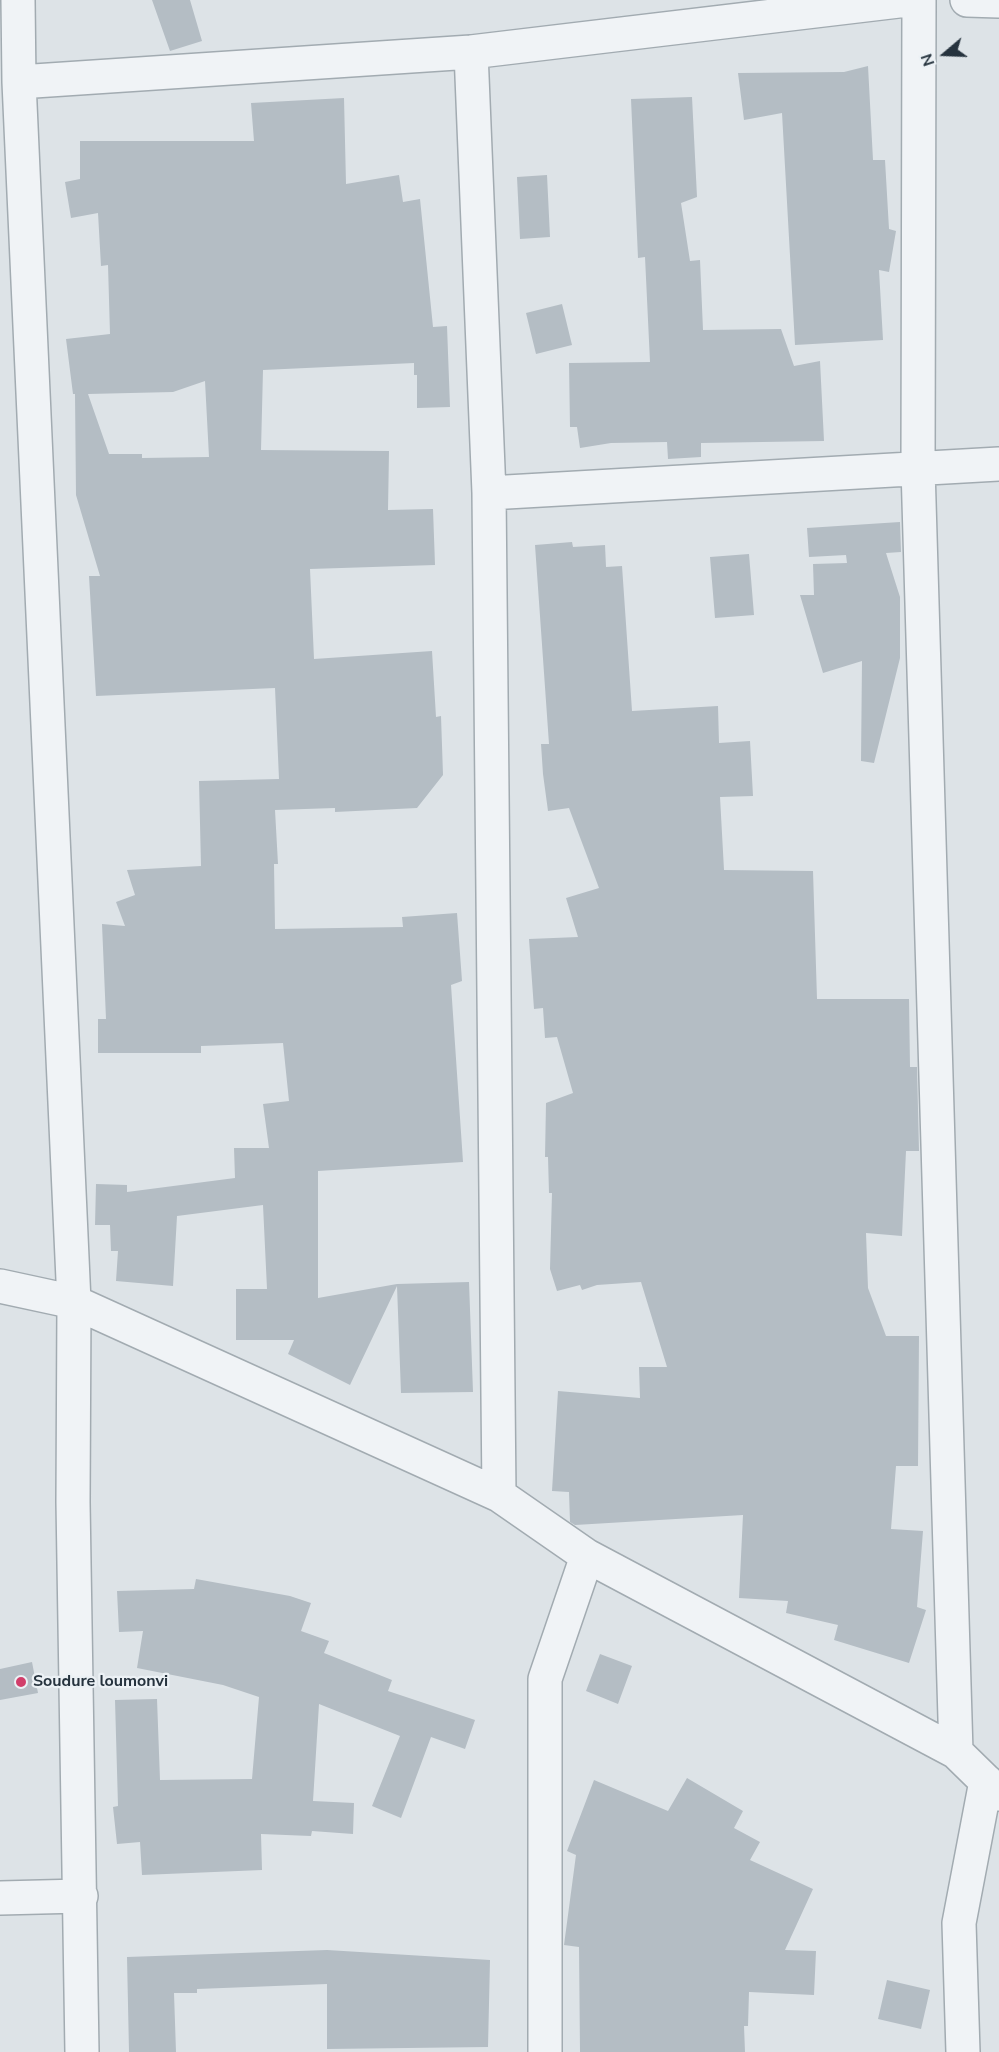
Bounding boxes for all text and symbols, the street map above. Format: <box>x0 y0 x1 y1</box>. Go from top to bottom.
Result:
north arrow <box>915 24 975 84</box>
text: N <box>916 51 940 69</box>
place label: Soudure loumonvi <box>33 1672 168 1692</box>
marker: Soudure loumonvi <box>14 1675 28 1689</box>

